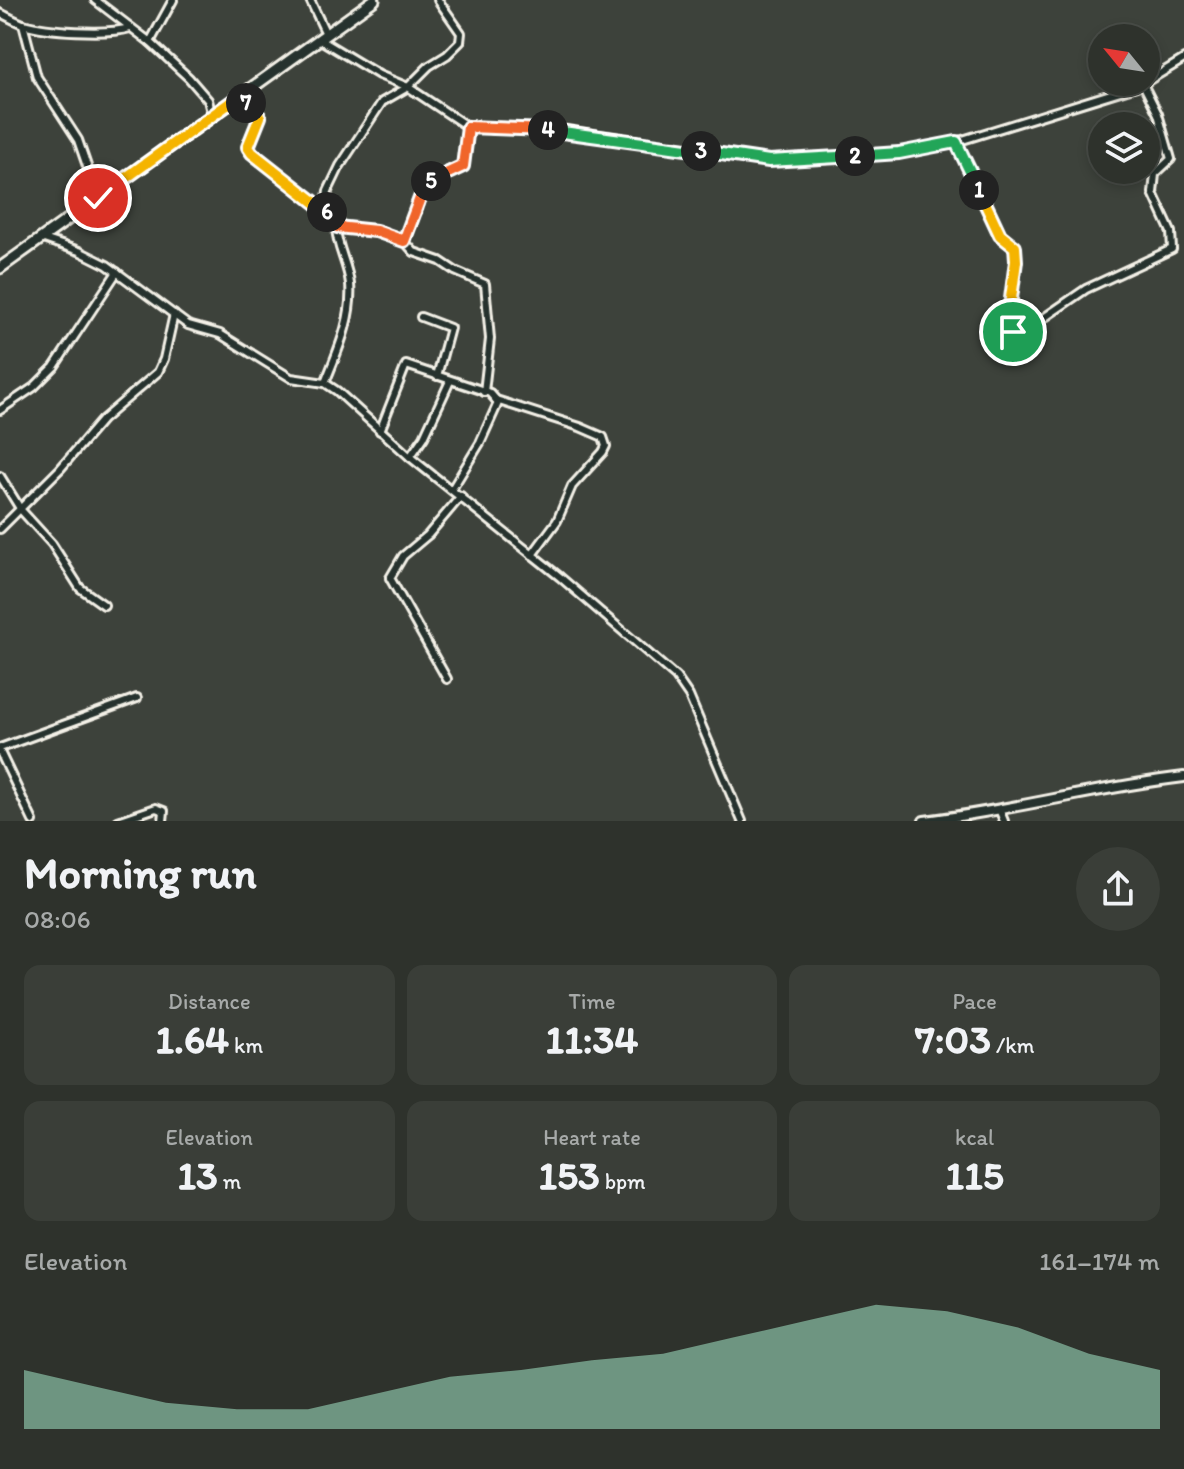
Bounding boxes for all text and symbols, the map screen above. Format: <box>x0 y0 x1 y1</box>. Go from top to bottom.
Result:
north arrow <box>1088 24 1160 96</box>
map controls <box>1088 24 1160 184</box>
pin: 7 <box>226 83 266 123</box>
text: 7 <box>241 89 251 116</box>
pin: 4 <box>528 110 568 150</box>
button: layers <box>1088 112 1160 184</box>
text: 4 <box>541 116 555 143</box>
pin: 3 <box>681 131 721 171</box>
pin: 2 <box>835 136 875 176</box>
text: 3 <box>695 137 707 164</box>
text: 2 <box>849 142 861 169</box>
pin: 5 <box>411 161 451 201</box>
pin <box>64 164 132 232</box>
text: 5 <box>425 167 437 194</box>
pin: 1 <box>959 170 999 210</box>
icon: check <box>76 176 120 220</box>
text: 1 <box>974 176 984 203</box>
pin: 6 <box>307 192 347 232</box>
text: 6 <box>321 198 333 225</box>
pin <box>979 298 1047 366</box>
icon: arrive <box>991 310 1035 354</box>
text: Morning run <box>24 846 257 899</box>
button: share <box>1076 847 1160 931</box>
text: 08:06 <box>24 903 90 935</box>
text: Distance <box>168 988 251 1015</box>
text: Time <box>569 988 615 1015</box>
text: Pace <box>953 988 997 1015</box>
text: 1.64 <box>156 1015 229 1063</box>
text: 11:34 <box>546 1015 638 1063</box>
text: 7:03 <box>915 1015 991 1063</box>
text: km <box>229 1032 263 1059</box>
text: /km <box>991 1032 1034 1059</box>
text: Elevation <box>166 1124 253 1151</box>
text: Heart rate <box>543 1124 641 1151</box>
text: kcal <box>955 1124 994 1151</box>
text: 13 <box>177 1151 218 1199</box>
text: 153 <box>538 1151 600 1199</box>
text: 115 <box>946 1151 1004 1199</box>
text: m <box>218 1168 241 1195</box>
text: bpm <box>600 1168 646 1195</box>
text: Elevation <box>24 1245 127 1277</box>
text: 161–174 m <box>1039 1245 1160 1277</box>

